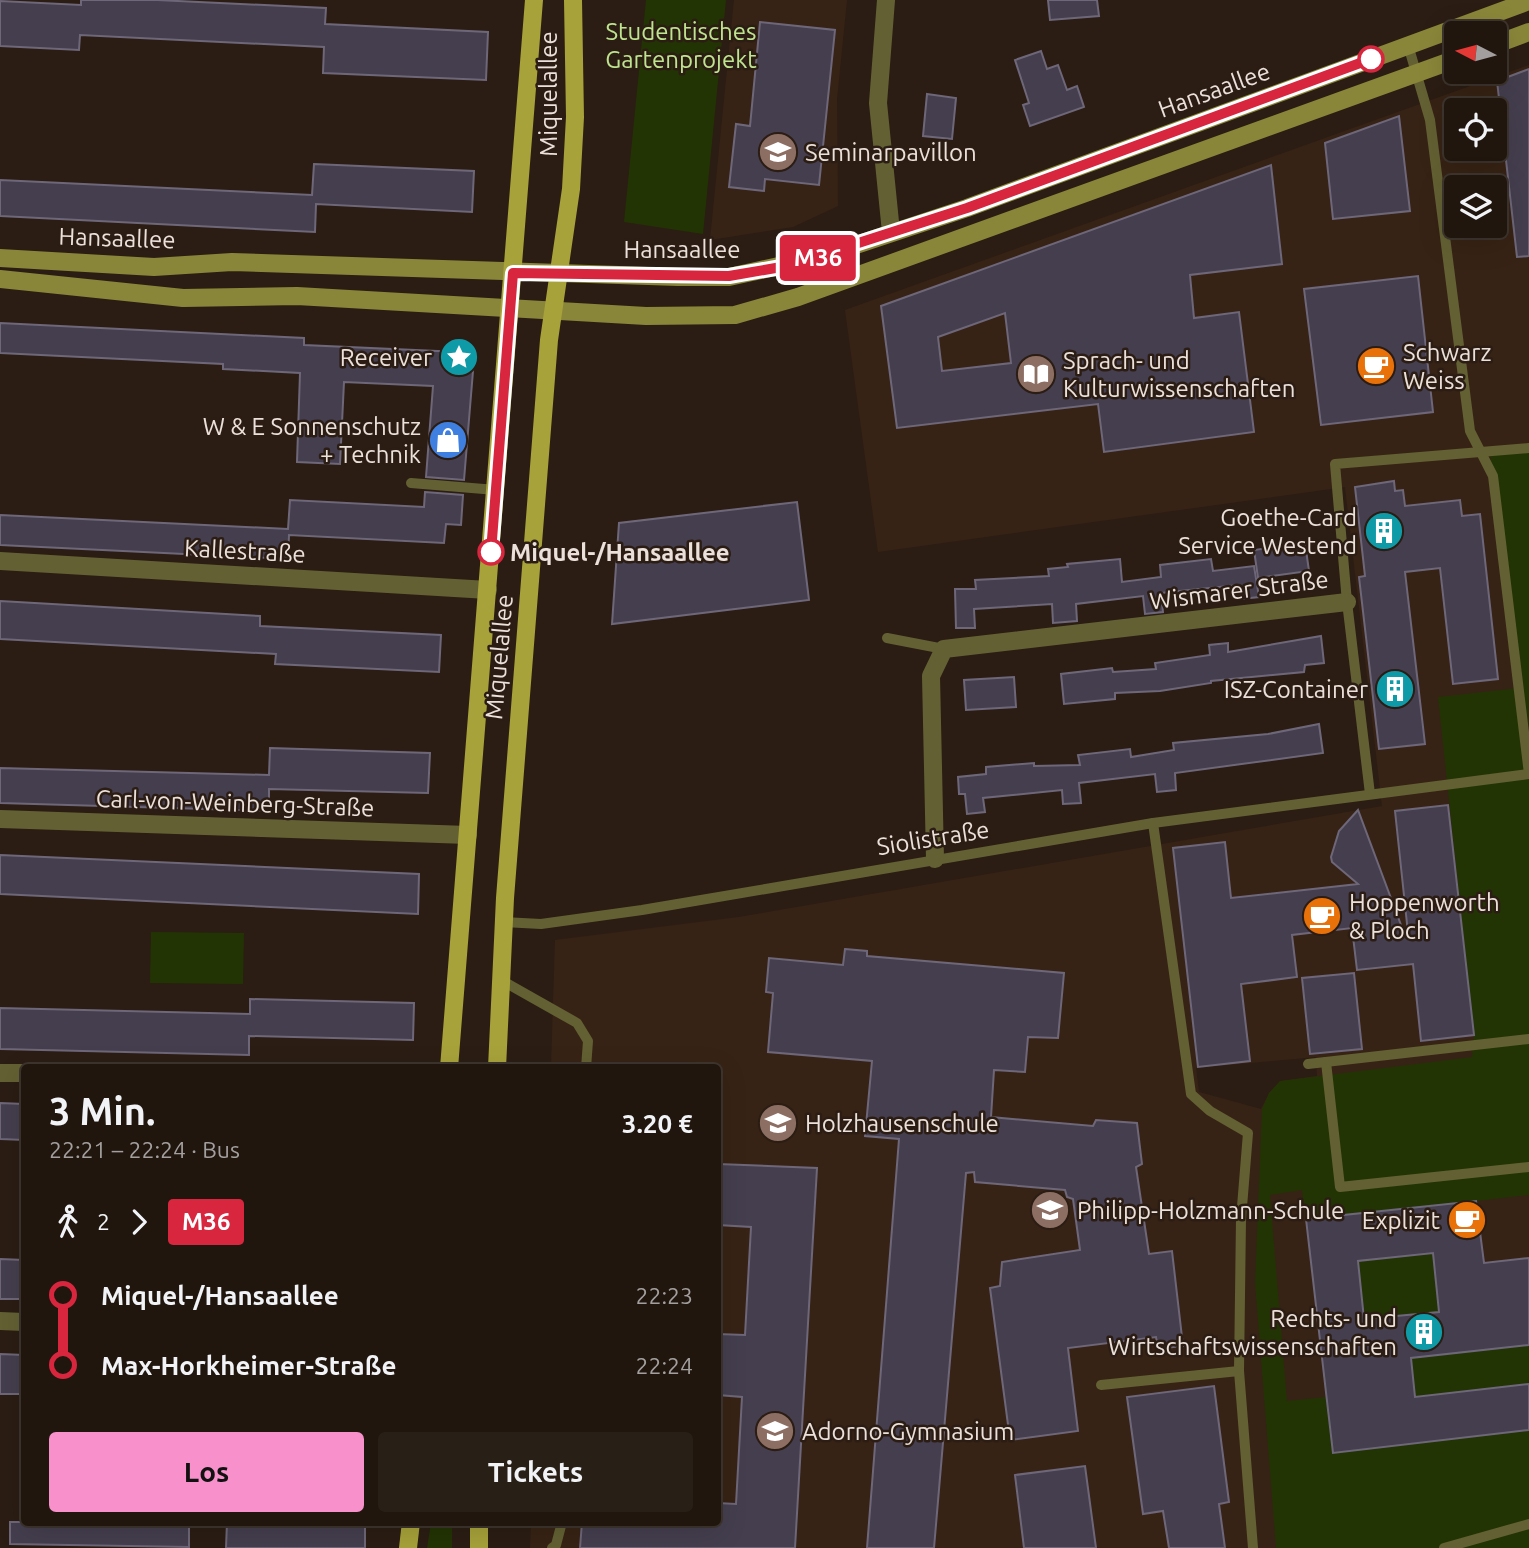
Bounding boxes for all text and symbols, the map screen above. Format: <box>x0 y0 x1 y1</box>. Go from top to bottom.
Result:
park label: Studentisches Gartenprojekt <box>605 18 757 73</box>
north arrow <box>1444 21 1507 84</box>
map controls <box>1444 21 1507 238</box>
street label: Miquelallee <box>535 31 562 157</box>
unlabelled marker <box>1358 46 1384 72</box>
street label: Hansaallee <box>1154 57 1274 123</box>
button: locate <box>1444 98 1507 161</box>
school or university icon: Seminarpavillon <box>757 131 799 173</box>
place label: Seminarpavillon <box>805 139 977 166</box>
button: layers <box>1444 175 1507 238</box>
street label: Hansaallee <box>58 222 176 254</box>
line badge: M36 <box>778 235 858 281</box>
street label: Hansaallee <box>624 236 740 263</box>
text: M36 <box>794 244 842 271</box>
place icon: Receiver <box>438 336 480 378</box>
place label: Schwarz Weiss <box>1403 339 1492 394</box>
place label: Receiver <box>340 344 432 371</box>
cafe icon: Schwarz Weiss <box>1355 345 1397 387</box>
place label: Sprach- und Kulturwissenschaften <box>1063 347 1296 402</box>
library icon: Sprach- und Kulturwissenschaften <box>1015 353 1057 395</box>
place label: W & E Sonnenschutz + Technik <box>203 413 421 468</box>
shop icon: W & E Sonnenschutz + Technik <box>427 419 469 461</box>
place label: Goethe-Card Service Westend <box>1178 504 1357 559</box>
building icon: Goethe-Card Service Westend <box>1363 510 1405 552</box>
street label: Kallestraße <box>184 534 306 568</box>
marker: Miquel-/Hansaallee <box>478 539 504 565</box>
place label: Miquel-/Hansaallee <box>510 539 730 566</box>
street label: Wismarer Straße <box>1148 566 1330 614</box>
street label: Miquelallee <box>480 593 518 721</box>
building icon: ISZ-Container <box>1374 668 1416 710</box>
place label: ISZ-Container <box>1224 676 1368 703</box>
street label: Carl-von-Weinberg-Straße <box>95 785 375 821</box>
street label: Siolistraße <box>875 816 991 860</box>
place label: Hoppenworth & Ploch <box>1349 889 1500 944</box>
cafe icon: Hoppenworth & Ploch <box>1301 895 1343 937</box>
text: 3 Min. <box>49 1090 155 1132</box>
school or university icon: Holzhausenschule <box>757 1102 799 1144</box>
text: 3.20 € <box>622 1109 693 1138</box>
place label: Holzhausenschule <box>805 1110 999 1137</box>
text: 22:21 – 22:24 · Bus <box>49 1137 240 1162</box>
school or university icon: Philipp-Holzmann-Schule <box>1029 1189 1071 1231</box>
place label: Philipp-Holzmann-Schule <box>1077 1197 1344 1224</box>
cafe icon: Explizit <box>1446 1199 1488 1241</box>
icon: walk <box>49 1203 87 1241</box>
icon: forward <box>120 1203 158 1241</box>
place label: Explizit <box>1362 1207 1441 1234</box>
text: M36 <box>182 1208 230 1235</box>
text: 2 <box>97 1209 110 1234</box>
text: Miquel-/Hansaallee <box>101 1281 339 1310</box>
text: 22:23 <box>635 1283 693 1308</box>
place label: Rechts- und Wirtschaftswissenschaften <box>1108 1305 1397 1360</box>
building icon: Rechts- und Wirtschaftswissenschaften <box>1403 1311 1445 1353</box>
text: Max-Horkheimer-Straße <box>101 1351 396 1380</box>
text: 22:24 <box>635 1353 693 1378</box>
school or university icon: Adorno-Gymnasium <box>754 1410 796 1452</box>
place label: Adorno-Gymnasium <box>802 1418 1014 1445</box>
button: Los <box>49 1432 364 1512</box>
button: Tickets <box>378 1432 693 1512</box>

